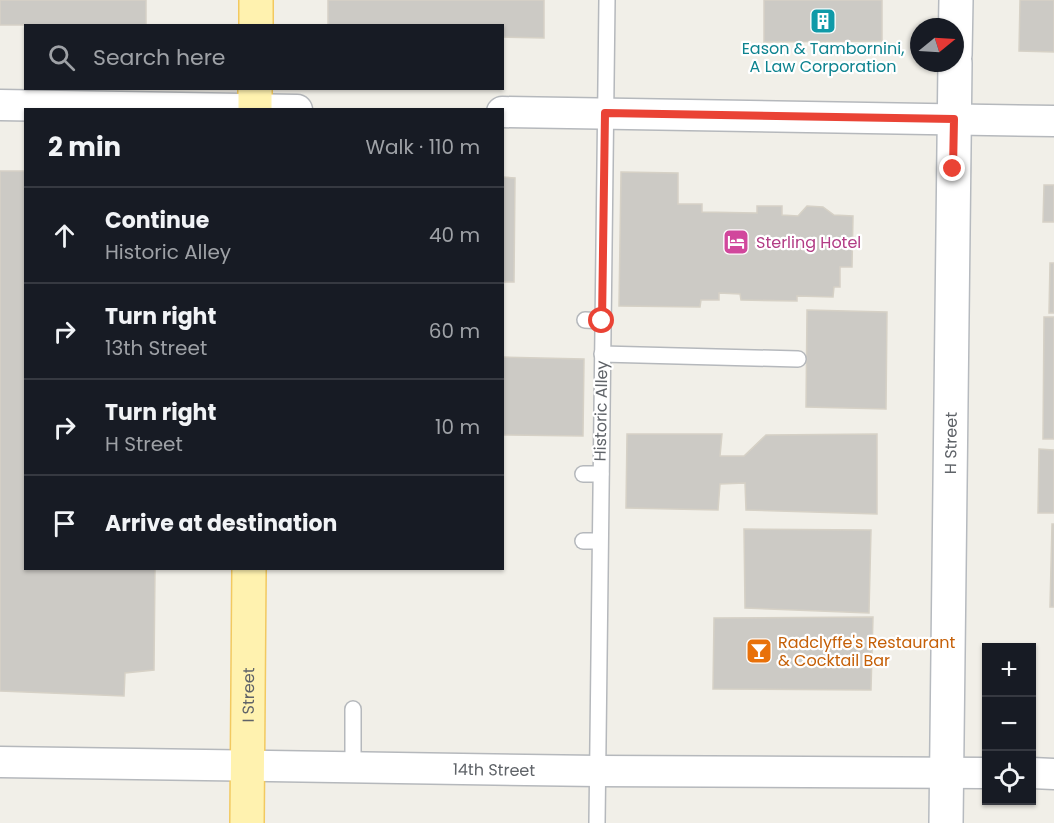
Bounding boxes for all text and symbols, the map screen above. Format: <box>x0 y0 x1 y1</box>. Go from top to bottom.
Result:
building icon: Eason & Tambornini, A Law Corporation <box>808 6 838 36</box>
north arrow <box>910 18 964 72</box>
search box <box>24 24 504 90</box>
place label: Eason & Tambornini, A Law Corporation <box>742 37 904 78</box>
icon: search <box>45 41 78 74</box>
text: Search here <box>93 42 226 73</box>
text: 2 min <box>48 129 121 165</box>
text: Walk · 110 m <box>366 133 480 161</box>
route end <box>939 155 965 181</box>
text: Continue <box>105 205 209 236</box>
icon: ahead <box>48 219 81 252</box>
text: 40 m <box>429 221 480 249</box>
hotel icon: Sterling Hotel <box>721 227 751 257</box>
place label: Sterling Hotel <box>756 231 861 254</box>
text: Historic Alley <box>105 238 231 266</box>
text: Turn right <box>105 301 216 332</box>
route start <box>588 307 614 333</box>
icon: right <box>48 315 81 348</box>
text: 60 m <box>429 317 480 345</box>
text: 13th Street <box>105 334 207 362</box>
street label: Historic Alley <box>589 360 613 462</box>
text: Turn right <box>105 397 216 428</box>
icon: right <box>48 411 81 444</box>
street label: H Street <box>939 412 962 474</box>
text: 10 m <box>435 413 480 441</box>
text: H Street <box>105 430 183 458</box>
icon: arrive <box>48 507 81 540</box>
text: Arrive at destination <box>105 508 337 539</box>
place label: Radclyffe's Restaurant & Cocktail Bar <box>778 631 956 672</box>
bar icon: Radclyffe's Restaurant & Cocktail Bar <box>744 636 774 666</box>
map controls <box>982 643 1036 805</box>
button: + <box>982 643 1036 697</box>
street label: I Street <box>236 667 260 723</box>
button: − <box>982 697 1036 751</box>
button: locate <box>982 751 1036 805</box>
street label: 14th Street <box>453 757 536 782</box>

